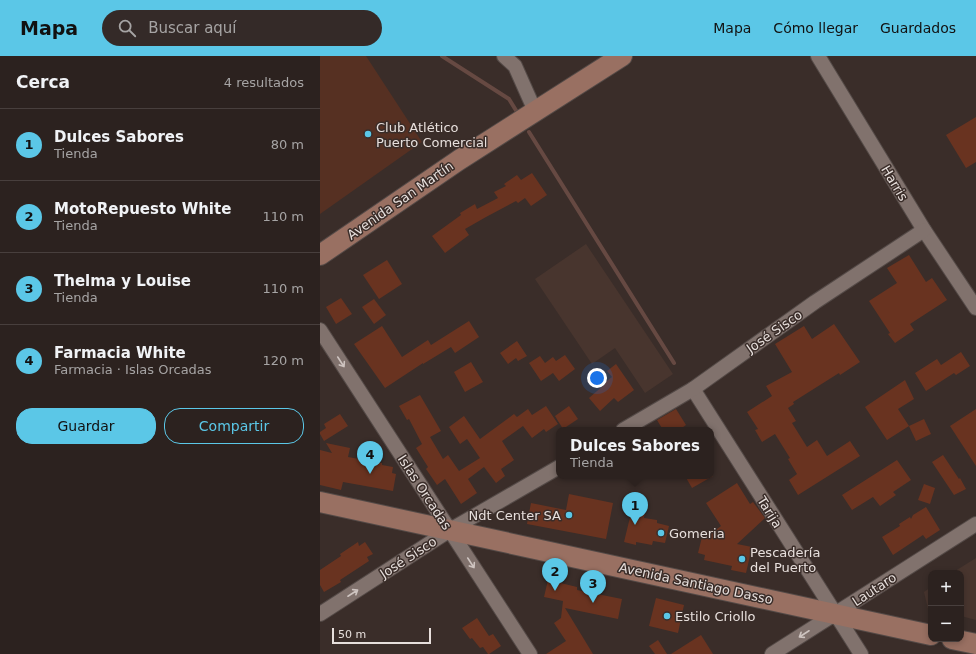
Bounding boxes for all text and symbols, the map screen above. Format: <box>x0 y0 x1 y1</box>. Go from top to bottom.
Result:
search box <box>102 10 382 46</box>
text: Mapa <box>20 17 78 39</box>
icon: search <box>116 17 138 39</box>
text: Buscar aquí <box>148 19 237 37</box>
text: Mapa <box>713 20 751 36</box>
text: Cómo llegar <box>773 20 858 36</box>
text: Guardados <box>880 20 956 36</box>
text: Cerca <box>16 72 70 92</box>
text: 4 resultados <box>224 75 304 90</box>
place label: Club Atlético Puerto Comercial <box>376 120 487 150</box>
text: Dulces Sabores <box>54 128 184 146</box>
marker: Club Atlético Puerto Comercial <box>363 129 373 139</box>
text: 1 <box>24 137 34 152</box>
text: 80 m <box>271 137 304 152</box>
text: Tienda <box>54 146 98 161</box>
street label: Avenida San Martín <box>344 158 456 243</box>
street label: Harris <box>878 163 911 204</box>
text: MotoRepuesto White <box>54 200 231 218</box>
text: 2 <box>24 209 34 224</box>
text: 110 m <box>262 209 304 224</box>
text: Tienda <box>54 218 98 233</box>
text: Thelma y Louise <box>54 272 191 290</box>
text: 3 <box>24 281 34 296</box>
text: 110 m <box>262 281 304 296</box>
text: Tienda <box>54 290 98 305</box>
street label: José Sisco <box>743 307 805 357</box>
text: Farmacia White <box>54 344 186 362</box>
text: 4 <box>24 353 34 368</box>
text: 120 m <box>262 353 304 368</box>
one-way arrow <box>337 356 345 367</box>
text: Farmacia · Islas Orcadas <box>54 362 212 377</box>
your location <box>587 368 607 388</box>
button: Guardar <box>16 408 156 444</box>
button: Compartir <box>164 408 304 444</box>
popup <box>556 427 714 479</box>
text: Dulces Sabores <box>570 437 700 455</box>
pin: 4 <box>357 441 383 474</box>
street label: Islas Orcadas <box>395 452 455 533</box>
text: Tienda <box>570 455 614 470</box>
pin: 1 <box>622 492 648 525</box>
street label: Tarija <box>754 493 785 531</box>
place label: Ndt Center SA <box>469 508 561 523</box>
marker: Ndt Center SA <box>564 510 574 520</box>
place label: Gomeria <box>669 526 725 541</box>
marker: Gomeria <box>656 528 666 538</box>
street label: José Sisco <box>376 534 439 582</box>
place label: Pescadería del Puerto <box>750 545 820 575</box>
marker: Pescadería del Puerto <box>737 554 747 564</box>
one-way arrow <box>467 557 475 568</box>
pin: 2 <box>542 558 568 591</box>
street label: Avenida Santiago Dasso <box>618 560 774 607</box>
pin: 3 <box>580 570 606 603</box>
street label: Lautaro <box>849 570 899 609</box>
map controls <box>928 570 964 642</box>
button: + <box>928 570 964 606</box>
one-way arrow <box>347 588 359 596</box>
button: − <box>928 606 964 642</box>
place label: Estilo Criollo <box>675 609 756 624</box>
marker: Estilo Criollo <box>662 611 672 621</box>
scale bar <box>332 626 431 645</box>
text: 50 m <box>338 628 366 641</box>
one-way arrow <box>799 630 810 638</box>

